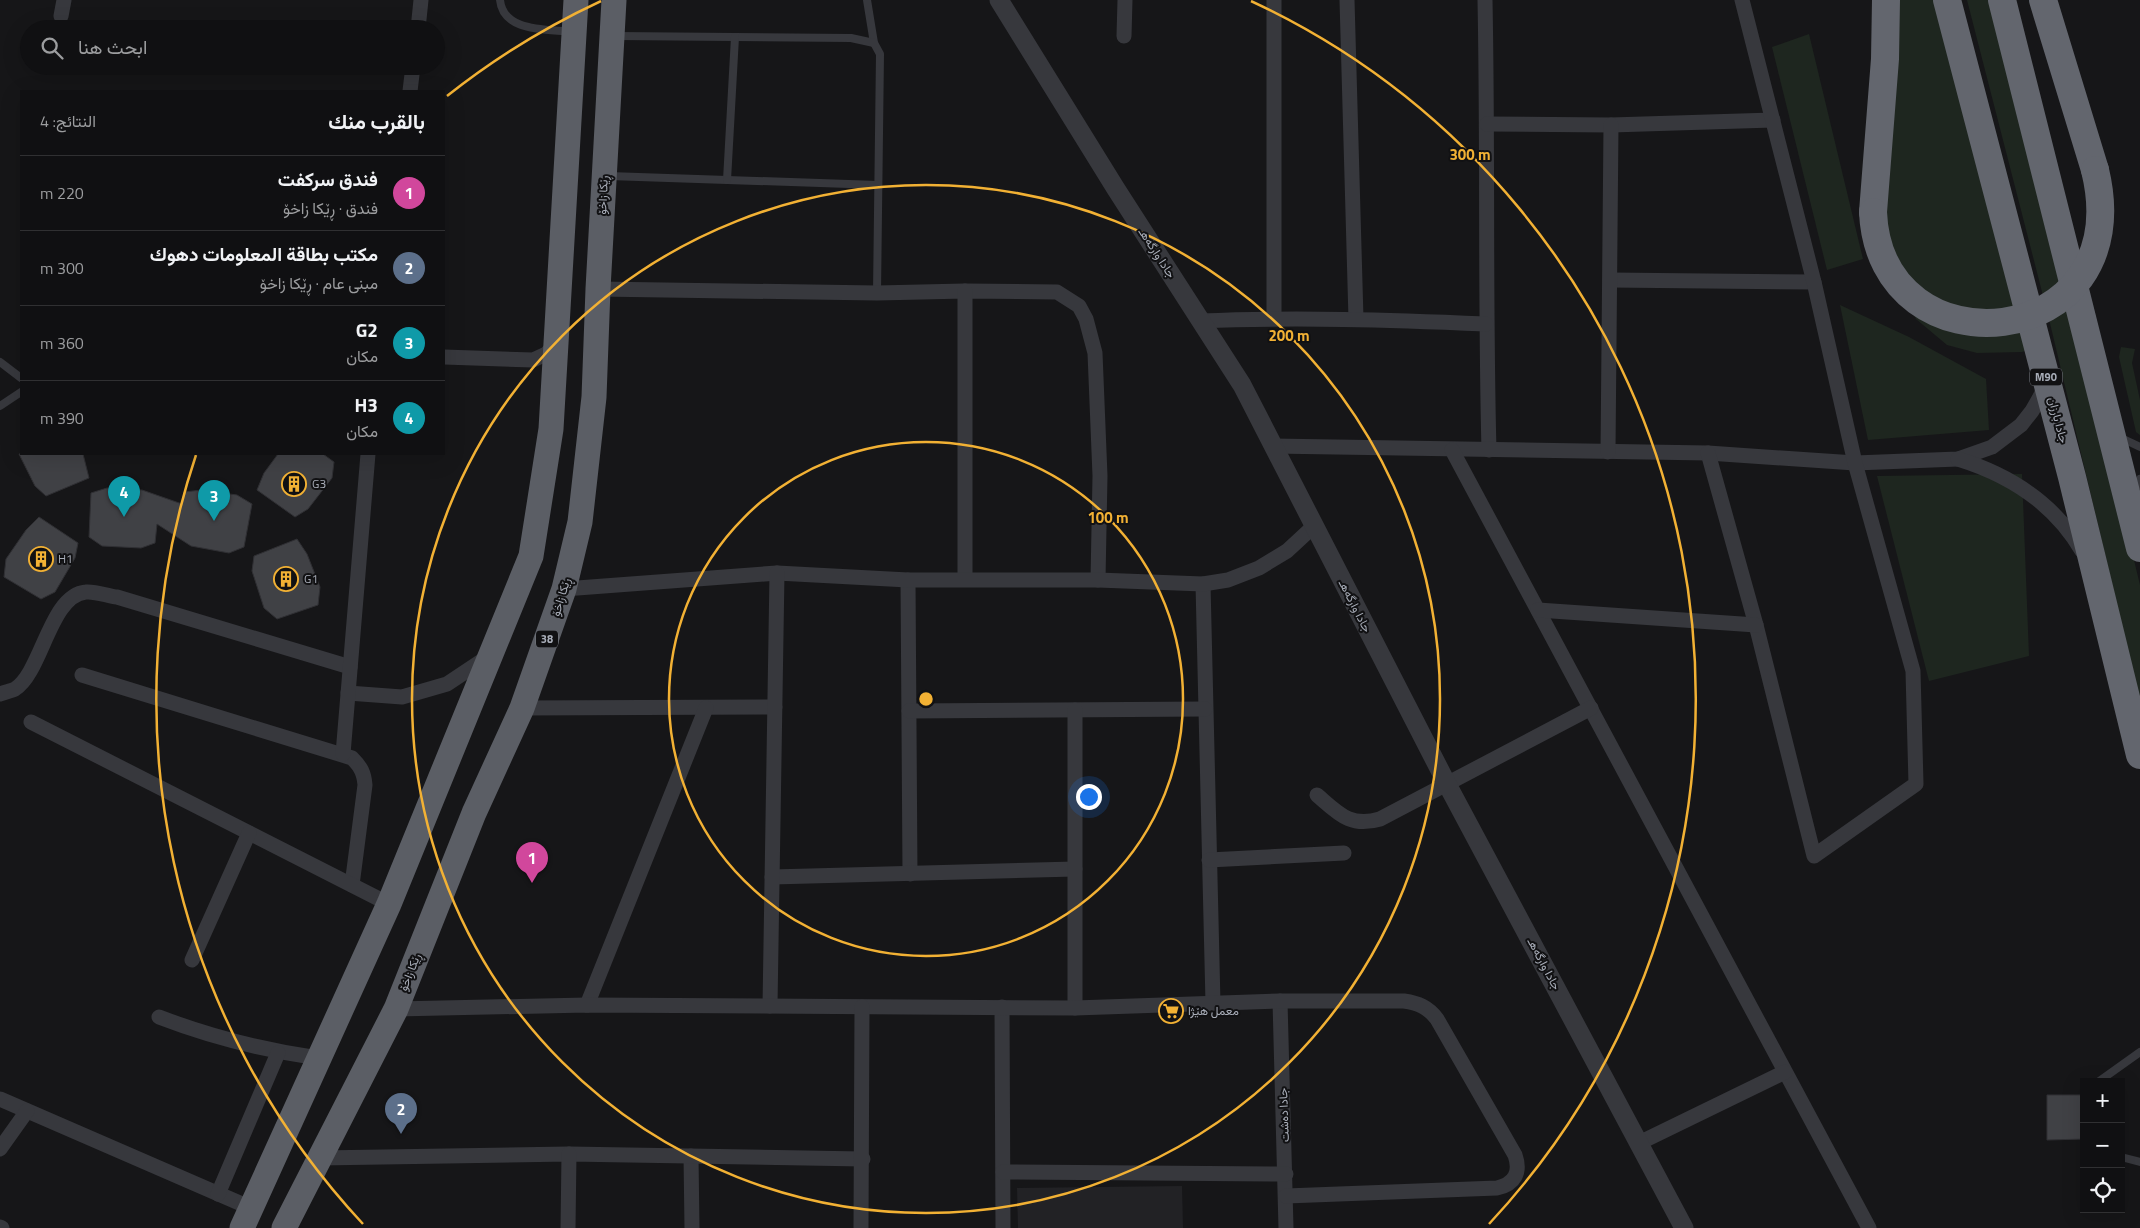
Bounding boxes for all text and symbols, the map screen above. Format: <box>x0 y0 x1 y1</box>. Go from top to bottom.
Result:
search box <box>20 20 445 75</box>
text: ابحث هنا <box>78 32 147 61</box>
icon: search <box>38 34 66 62</box>
text: بالقرب منك <box>328 105 425 137</box>
text: النتائج: 4 <box>40 109 96 133</box>
text: 300 m <box>1449 143 1491 166</box>
text: فندق سركفت <box>278 164 378 193</box>
street label: ڕێکا زاخۆ <box>592 175 614 215</box>
text: 220 m <box>40 181 84 205</box>
text: 1 <box>405 181 413 205</box>
text: فندق · ڕێکا زاخۆ <box>283 196 378 220</box>
street label: جادا وارگه‌هـ <box>1133 223 1181 282</box>
text: مكتب بطاقة المعلومات دهوك <box>150 239 378 268</box>
text: 300 m <box>40 256 84 280</box>
text: 2 <box>405 256 413 280</box>
text: مبنى عام · ڕێکا زاخۆ <box>260 271 378 295</box>
text: G2 <box>356 315 378 344</box>
text: 200 m <box>1268 324 1310 347</box>
text: 360 m <box>40 331 84 355</box>
text: 3 <box>405 331 413 355</box>
text: مكان <box>346 344 378 368</box>
road number: M90 <box>2030 368 2062 386</box>
text: H3 <box>354 390 378 419</box>
street label: جادا بارزان <box>2043 395 2074 445</box>
text: 390 m <box>40 406 84 430</box>
text: 4 <box>405 406 413 430</box>
text: مكان <box>346 419 378 443</box>
building icon: G3 <box>281 471 307 497</box>
place label: G3 <box>312 474 326 493</box>
pin: 4 <box>108 476 140 517</box>
pin: 3 <box>198 480 230 521</box>
text: 100 m <box>1087 506 1129 529</box>
building icon: H1 <box>28 546 54 572</box>
place label: H1 <box>58 549 73 568</box>
building icon: G1 <box>273 566 299 592</box>
place label: G1 <box>304 569 318 588</box>
street label: ڕێکا زاخۆ <box>546 575 576 619</box>
street label: جادا وارگه‌هـ <box>1334 575 1377 635</box>
road number: 38 <box>536 630 558 648</box>
centre of rings <box>917 690 935 708</box>
your location <box>1076 784 1102 810</box>
pin: 1 <box>516 842 548 883</box>
street label: جادا وارگه‌هـ <box>1522 933 1566 993</box>
street label: ڕێکا زاخۆ <box>393 950 427 994</box>
supermarket icon: معمل ھێژا <box>1158 998 1184 1024</box>
place label: معمل ھێژا <box>1188 1001 1239 1020</box>
map controls <box>2080 1078 2125 1213</box>
button: + <box>2080 1078 2125 1123</box>
street label: جادا دەشت <box>1273 1088 1294 1142</box>
pin: 2 <box>385 1093 417 1134</box>
button: − <box>2080 1123 2125 1168</box>
button: locate <box>2080 1168 2125 1213</box>

